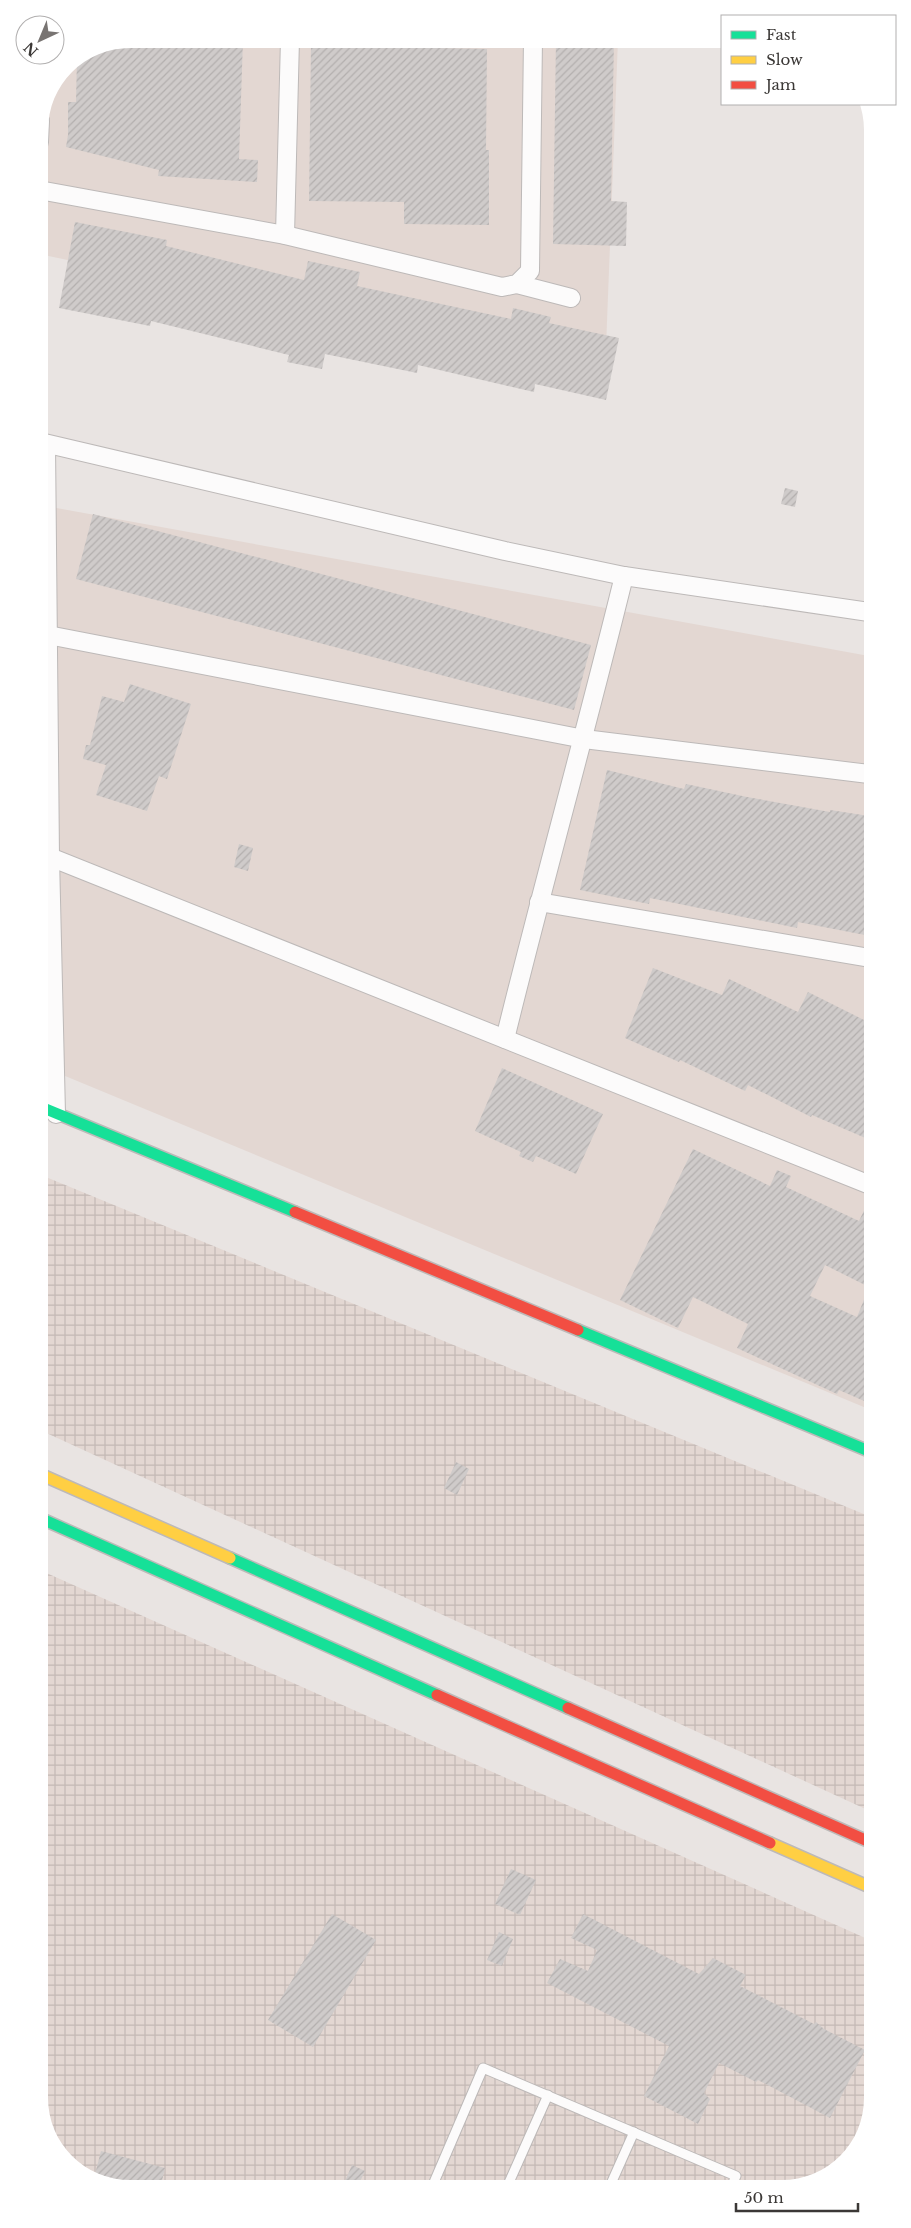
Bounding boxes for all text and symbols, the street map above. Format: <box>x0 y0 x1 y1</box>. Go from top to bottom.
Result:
north arrow <box>15 15 65 65</box>
legend <box>721 15 896 105</box>
text: Fast <box>766 25 797 44</box>
text: N <box>20 38 42 60</box>
text: Slow <box>766 50 803 69</box>
text: Jam <box>764 75 796 94</box>
scale bar <box>736 2180 858 2212</box>
text: 50 m <box>744 2188 784 2207</box>

